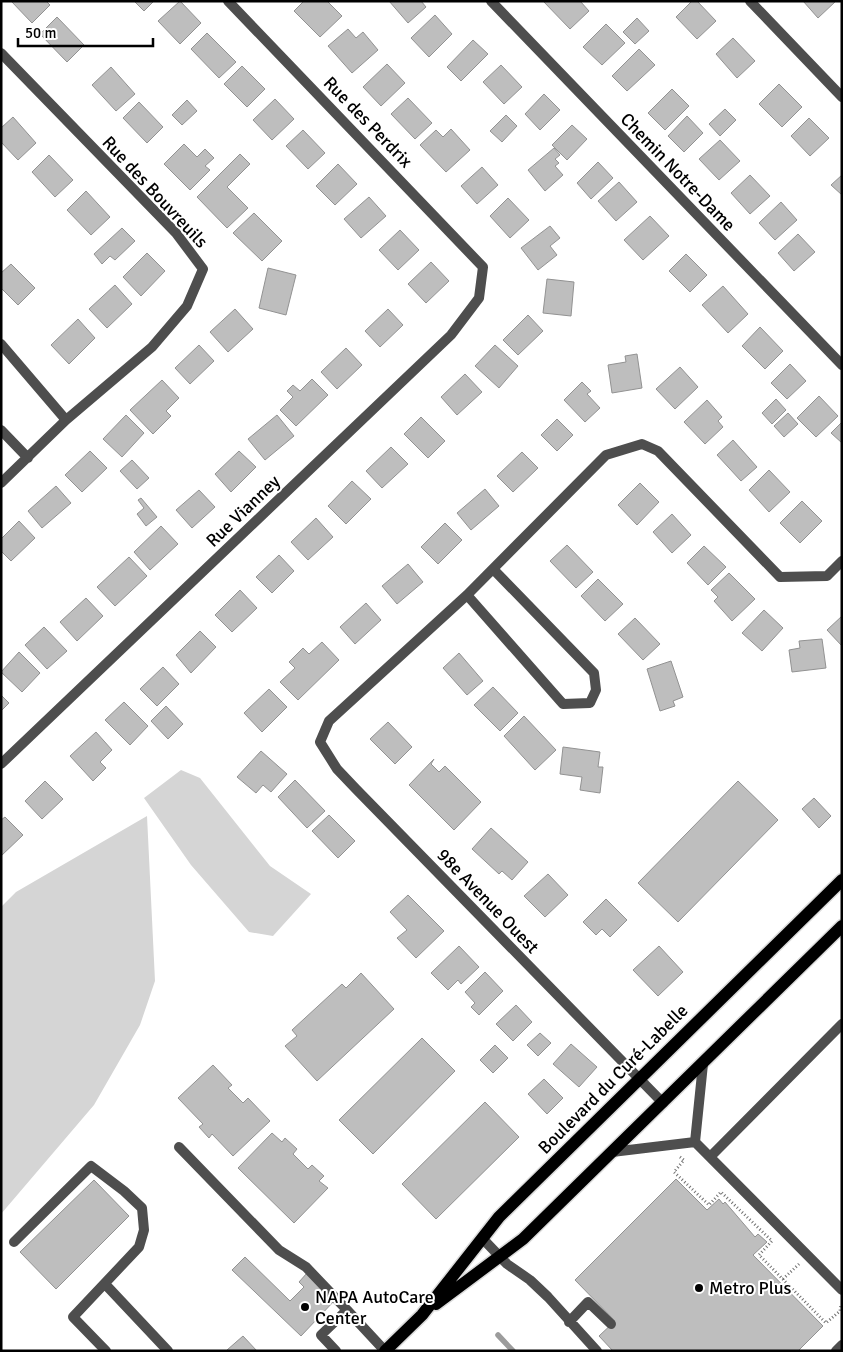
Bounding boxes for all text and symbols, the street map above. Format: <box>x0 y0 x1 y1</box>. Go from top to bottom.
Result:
scale bar <box>18 15 152 47</box>
text: 50 m <box>25 24 56 42</box>
street label: Rue des Perdrix <box>319 72 417 173</box>
street label: Chemin Notre-Dame <box>616 108 740 236</box>
street label: Rue des Bouvreuils <box>98 131 213 253</box>
street label: Rue Vianney <box>201 470 285 552</box>
street label: 98e Avenue Ouest <box>432 844 544 958</box>
street label: Boulevard du Curé-Labelle <box>534 1000 692 1158</box>
place label: Metro Plus <box>709 1277 792 1299</box>
marker: Metro Plus <box>693 1282 705 1294</box>
place label: NAPA AutoCare Center <box>315 1286 434 1329</box>
marker: NAPA AutoCare Center <box>299 1301 311 1313</box>

